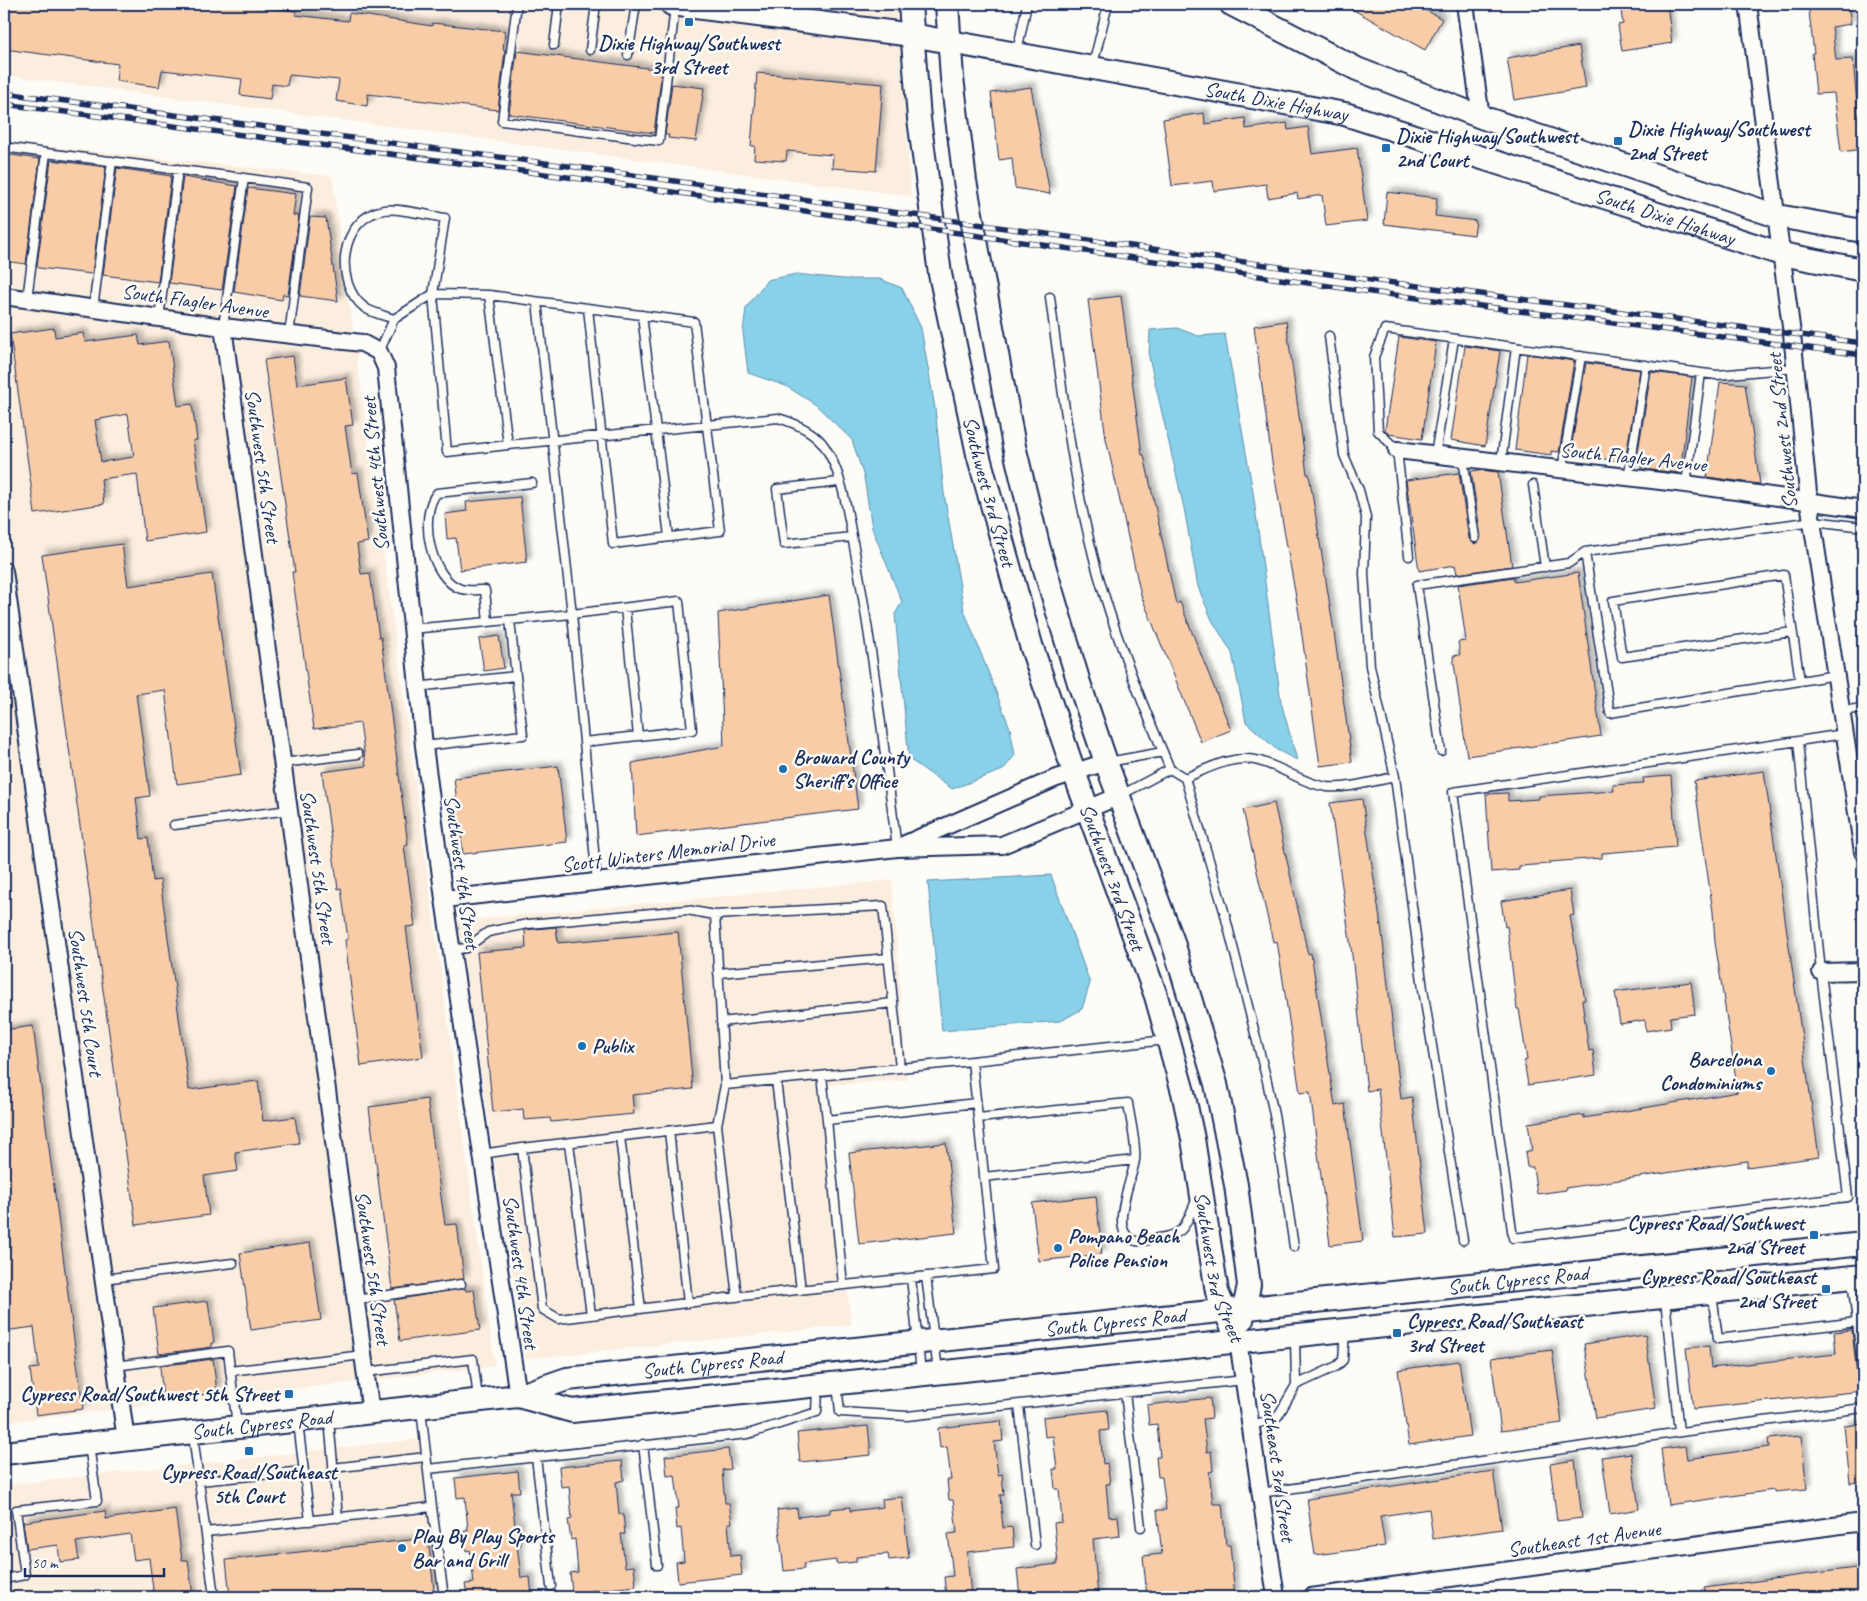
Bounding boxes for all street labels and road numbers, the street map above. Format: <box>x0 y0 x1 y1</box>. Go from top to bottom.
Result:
street label: South Dixie Highway <box>1202 76 1352 128</box>
street label: South Dixie Highway <box>1592 182 1740 252</box>
street label: South Flagler Avenue <box>120 278 272 324</box>
street label: Southwest 2nd Street <box>1761 350 1803 510</box>
street label: Southwest 5th Street <box>239 388 287 547</box>
street label: Southwest 4th Street <box>355 394 395 552</box>
street label: Southwest 3rd Street <box>957 414 1022 572</box>
street label: South Flagler Avenue <box>1558 436 1710 478</box>
street label: Southwest 5th Street <box>294 789 342 948</box>
street label: Southwest 4th Street <box>438 794 486 953</box>
street label: Southwest 3rd Street <box>1074 800 1152 956</box>
street label: Scott Winters Memorial Drive <box>560 826 777 878</box>
street label: Southwest 5th Court <box>63 926 110 1080</box>
street label: Southwest 5th Street <box>349 1190 397 1349</box>
street label: Southwest 3rd Street <box>1188 1190 1251 1348</box>
street label: Southwest 4th Street <box>497 1194 545 1353</box>
street label: South Cypress Road <box>1446 1259 1593 1300</box>
street label: South Cypress Road <box>1043 1301 1190 1342</box>
street label: South Cypress Road <box>641 1343 788 1384</box>
street label: Southeast 3rd Street <box>1255 1389 1302 1545</box>
street label: South Cypress Road <box>190 1403 337 1445</box>
street label: Southeast 1st Avenue <box>1506 1515 1663 1563</box>

